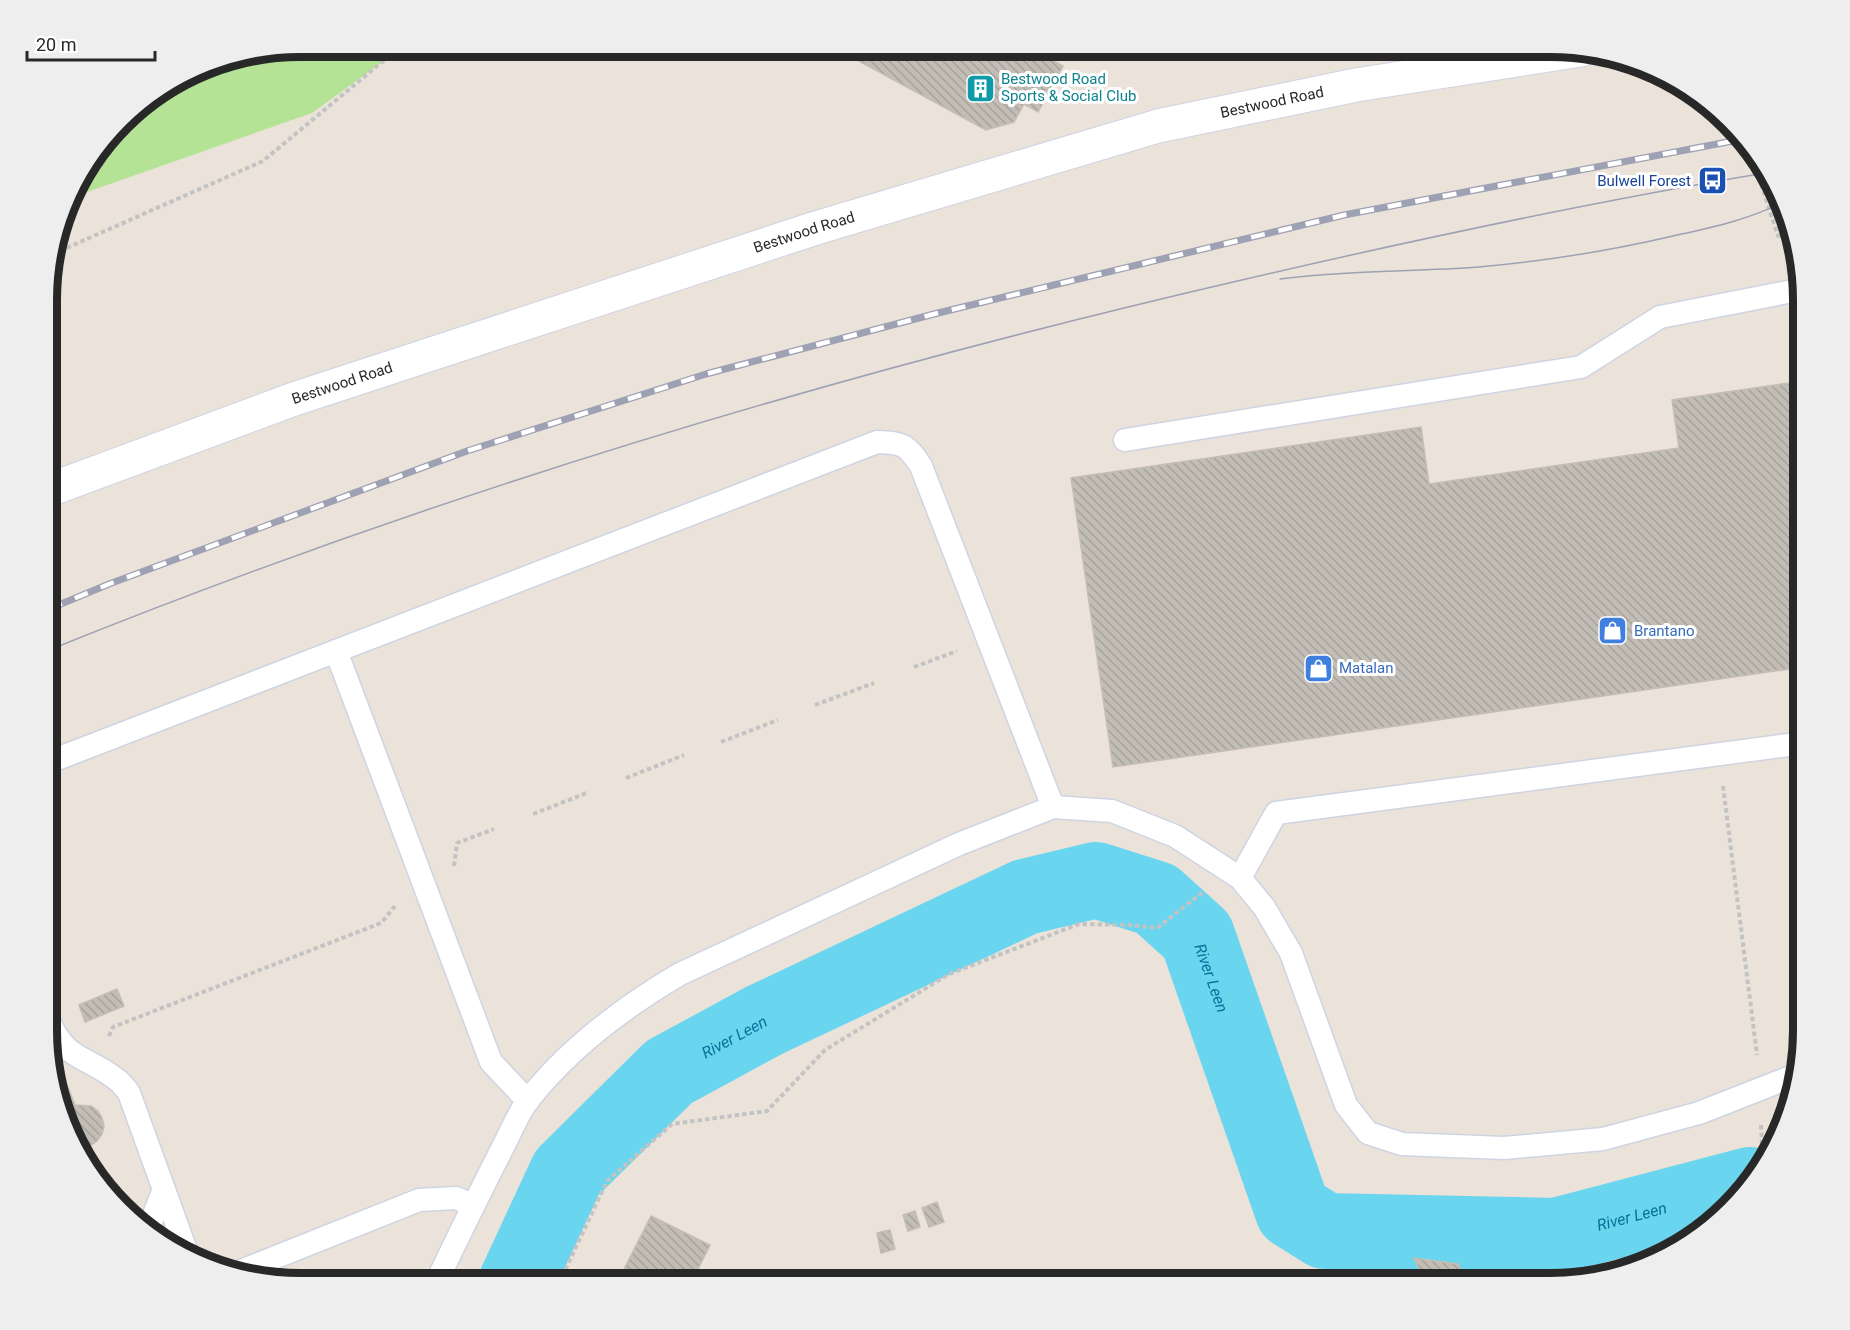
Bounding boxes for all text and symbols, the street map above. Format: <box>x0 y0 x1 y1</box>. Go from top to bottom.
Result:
scale bar <box>27 24 154 62</box>
text: 20 m <box>36 34 76 55</box>
place label: Bestwood Road Sports & Social Club <box>1001 70 1136 105</box>
building icon: Bestwood Road Sports & Social Club <box>964 72 996 104</box>
street label: Bestwood Road <box>1219 83 1325 122</box>
bus stop icon: Bulwell Forest <box>1696 165 1728 197</box>
place label: Bulwell Forest <box>1597 172 1691 190</box>
street label: Bestwood Road <box>751 208 857 257</box>
street label: Bestwood Road <box>289 358 395 408</box>
shop icon: Brantano <box>1597 615 1629 647</box>
place label: Brantano <box>1634 622 1694 640</box>
shop icon: Matalan <box>1302 652 1334 684</box>
place label: Matalan <box>1339 659 1393 677</box>
water label: River Leen <box>1191 941 1232 1015</box>
water label: River Leen <box>698 1011 770 1062</box>
water label: River Leen <box>1595 1198 1669 1234</box>

